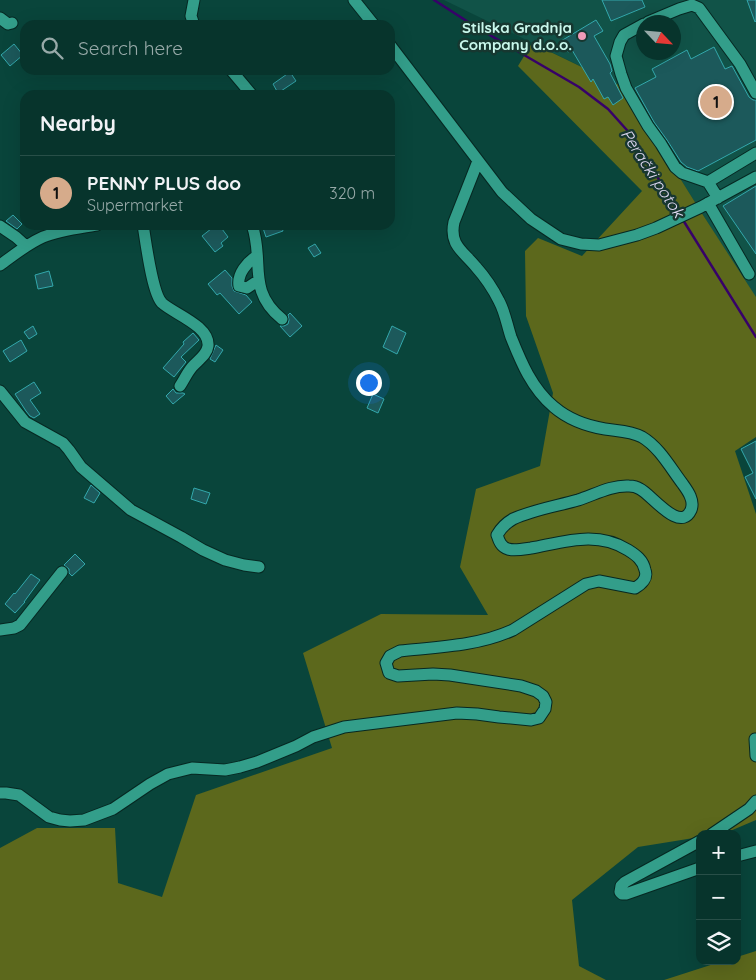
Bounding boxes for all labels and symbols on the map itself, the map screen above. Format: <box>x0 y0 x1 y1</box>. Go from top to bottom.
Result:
north arrow <box>636 15 681 60</box>
place label: Stilska Gradnja Company d.o.o. <box>459 18 572 54</box>
marker: Stilska Gradnja Company d.o.o. <box>576 30 588 42</box>
pin: 1 <box>700 83 732 121</box>
water label: Perački potok <box>617 125 690 222</box>
your location <box>356 370 382 396</box>

